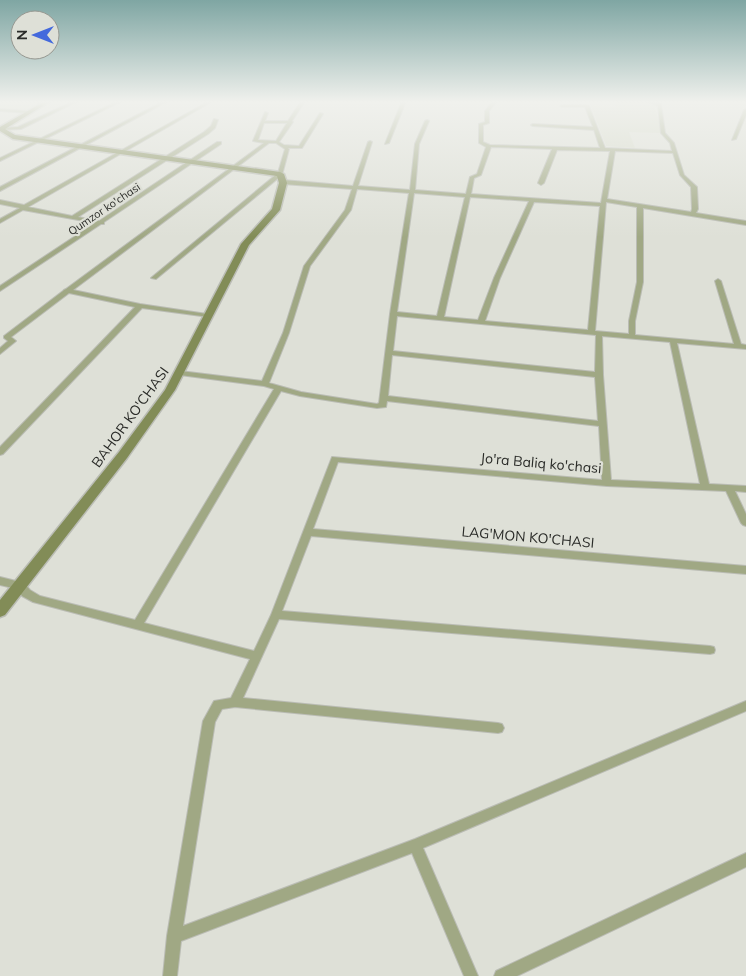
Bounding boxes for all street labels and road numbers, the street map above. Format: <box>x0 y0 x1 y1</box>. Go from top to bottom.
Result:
street label: Qumzor ko'chasi <box>65 180 143 238</box>
street label: BAHOR KO'CHASI <box>88 363 172 471</box>
street label: Jo'ra Baliq ko'chasi <box>480 449 602 477</box>
street label: LAG'MON KO'CHASI <box>461 522 595 552</box>

